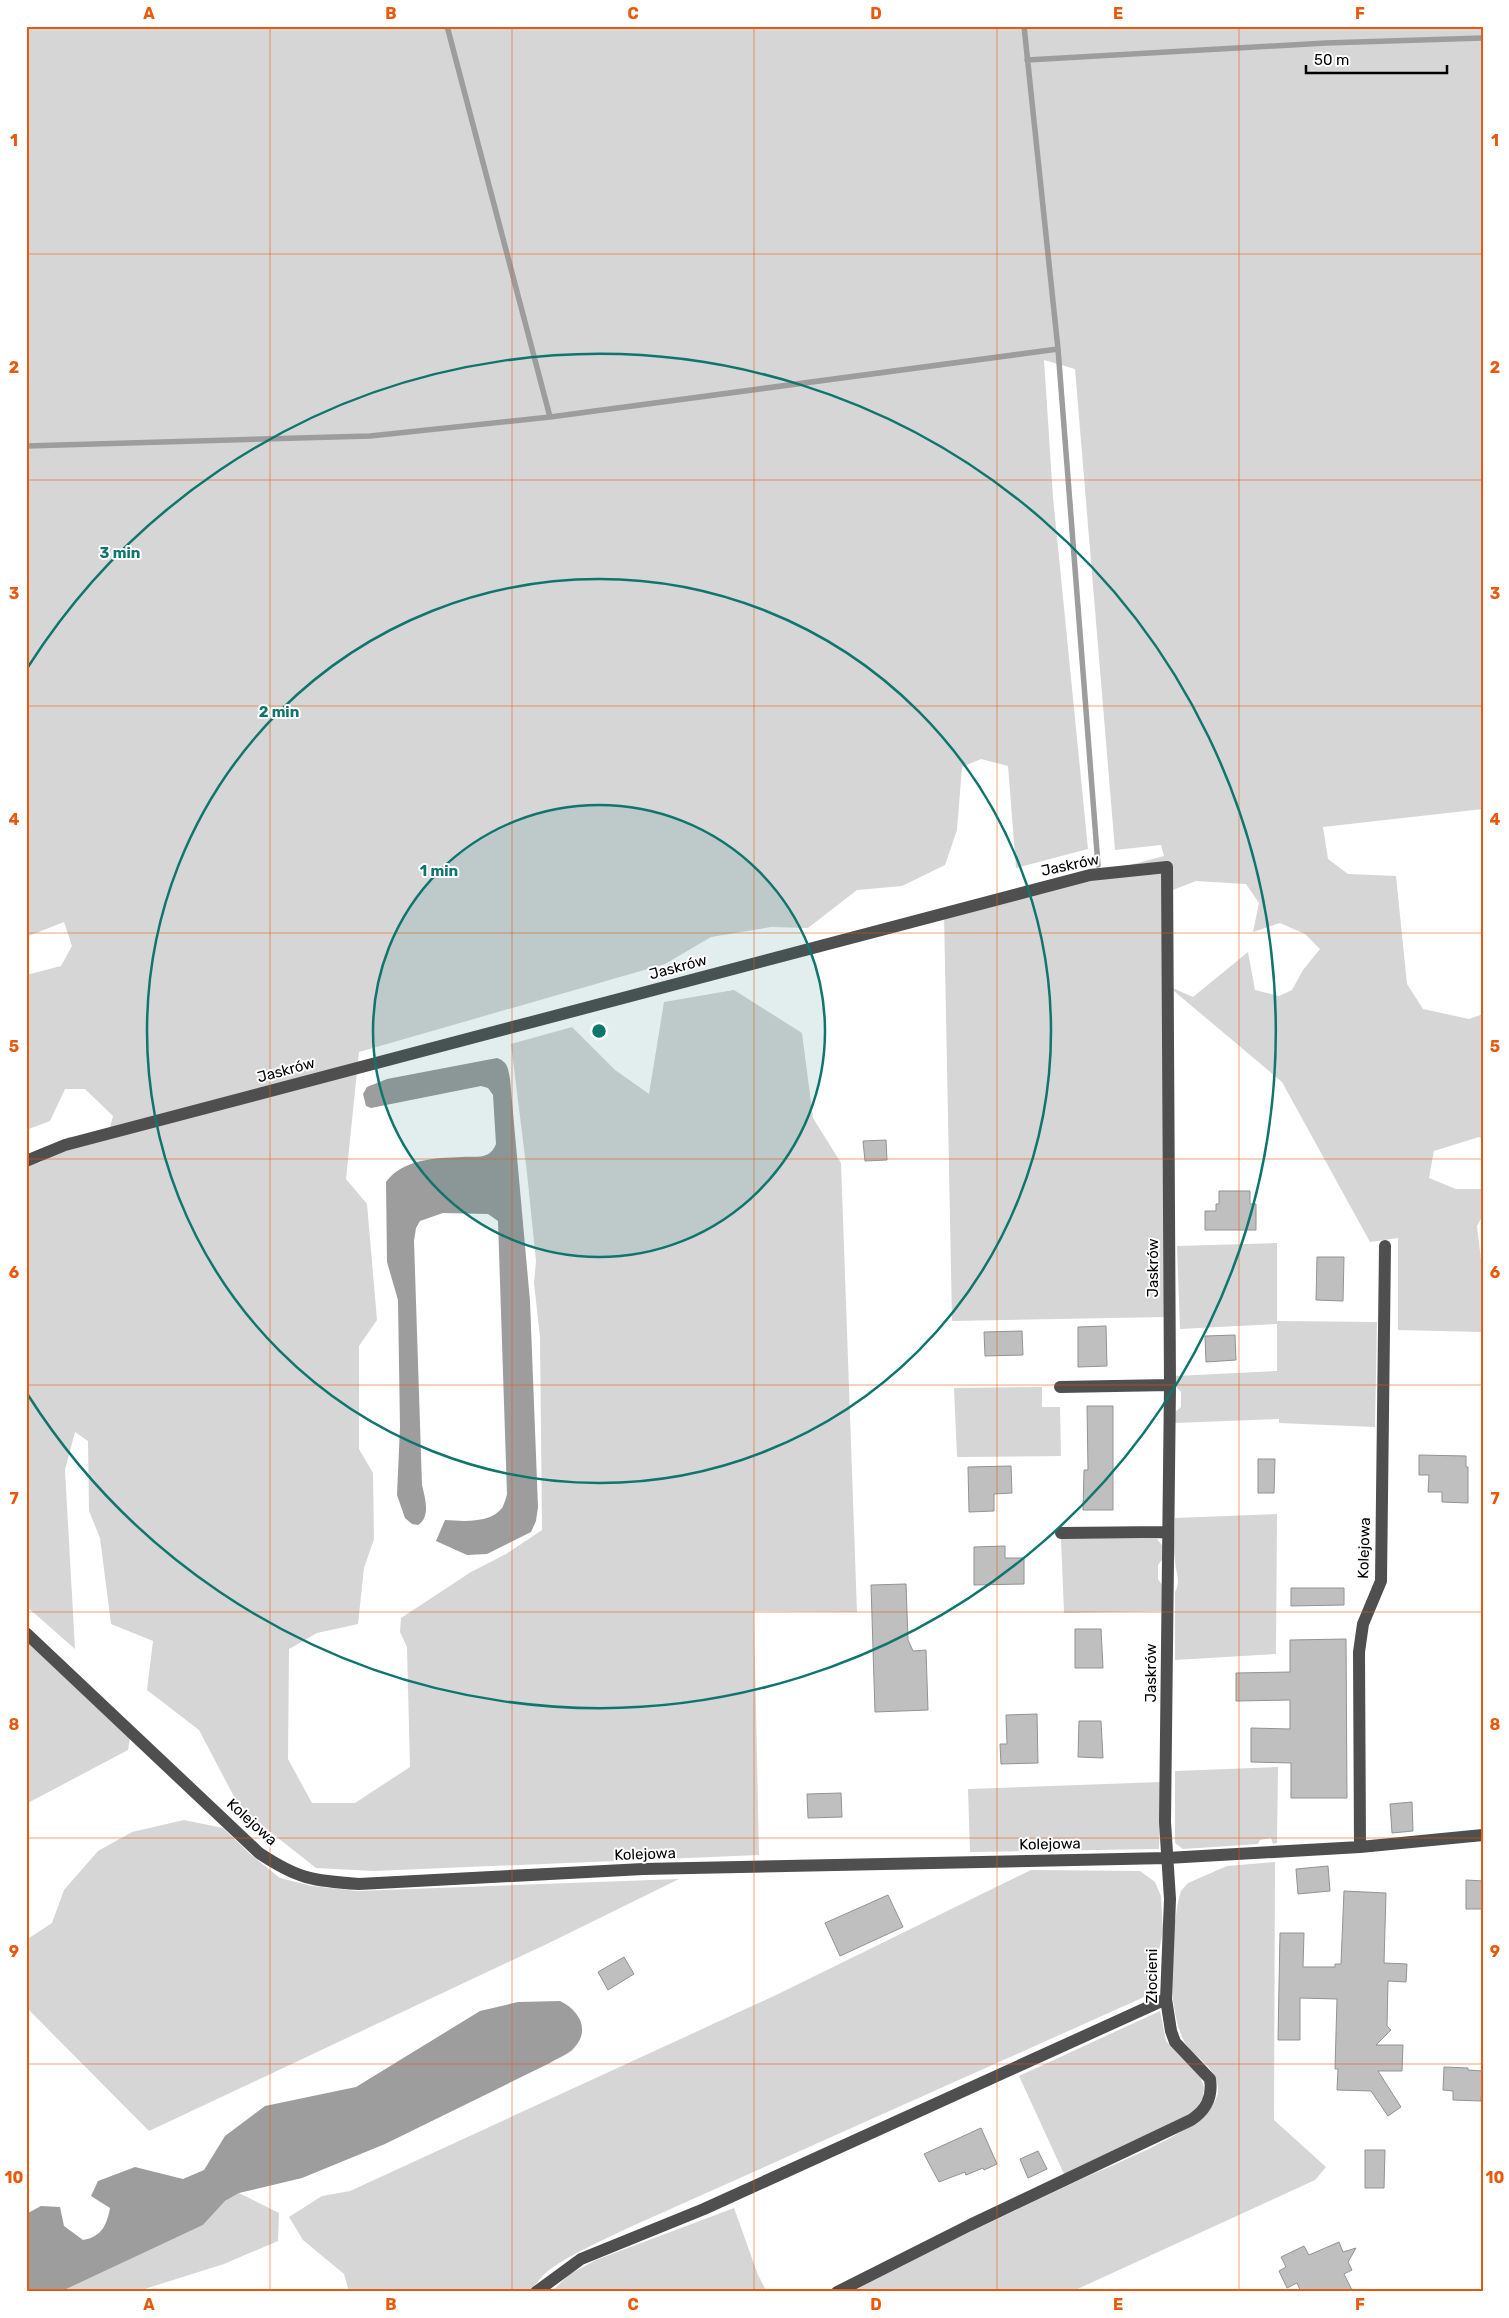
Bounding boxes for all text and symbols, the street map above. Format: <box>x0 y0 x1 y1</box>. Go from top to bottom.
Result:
text: A <box>143 4 155 23</box>
text: B <box>385 4 397 23</box>
text: C <box>627 4 639 23</box>
text: D <box>870 4 882 23</box>
text: E <box>1113 4 1123 23</box>
text: F <box>1355 4 1365 23</box>
scale bar <box>1306 42 1448 74</box>
text: 50 m <box>1314 51 1349 69</box>
text: 1 <box>10 131 18 150</box>
text: 1 <box>1491 131 1499 150</box>
text: 2 <box>9 358 19 377</box>
text: 2 <box>1490 358 1500 377</box>
text: 3 min <box>100 544 140 562</box>
text: 3 <box>9 584 19 603</box>
text: 3 <box>1490 584 1500 603</box>
text: 2 min <box>259 703 299 721</box>
text: 4 <box>9 810 20 829</box>
text: 4 <box>1490 810 1501 829</box>
street label: Jaskrów <box>1039 850 1101 880</box>
text: 1 min <box>420 862 458 880</box>
street label: Jaskrów <box>647 951 709 983</box>
centre of rings <box>590 1022 608 1040</box>
text: 5 <box>9 1037 19 1056</box>
text: 5 <box>1490 1037 1500 1056</box>
street label: Jaskrów <box>255 1054 317 1086</box>
street label: Jaskrów <box>1144 1238 1162 1298</box>
text: 6 <box>9 1263 19 1282</box>
text: 6 <box>1490 1263 1500 1282</box>
text: 7 <box>9 1489 19 1508</box>
text: 7 <box>1490 1489 1500 1508</box>
street label: Kolejowa <box>1354 1517 1374 1579</box>
street label: Jaskrów <box>1142 1643 1160 1703</box>
text: 8 <box>9 1715 20 1734</box>
text: 8 <box>1490 1715 1501 1734</box>
street label: Kolejowa <box>223 1795 281 1849</box>
street label: Kolejowa <box>1019 1834 1081 1854</box>
street label: Kolejowa <box>614 1844 676 1864</box>
text: 9 <box>9 1942 19 1961</box>
text: 9 <box>1490 1942 1500 1961</box>
street label: Złocieni <box>1143 1949 1161 2003</box>
text: 10 <box>5 2168 24 2187</box>
text: 10 <box>1486 2168 1505 2187</box>
text: A <box>143 2295 155 2314</box>
text: B <box>385 2295 397 2314</box>
text: C <box>627 2295 639 2314</box>
text: D <box>870 2295 882 2314</box>
text: E <box>1113 2295 1123 2314</box>
text: F <box>1355 2295 1365 2314</box>

